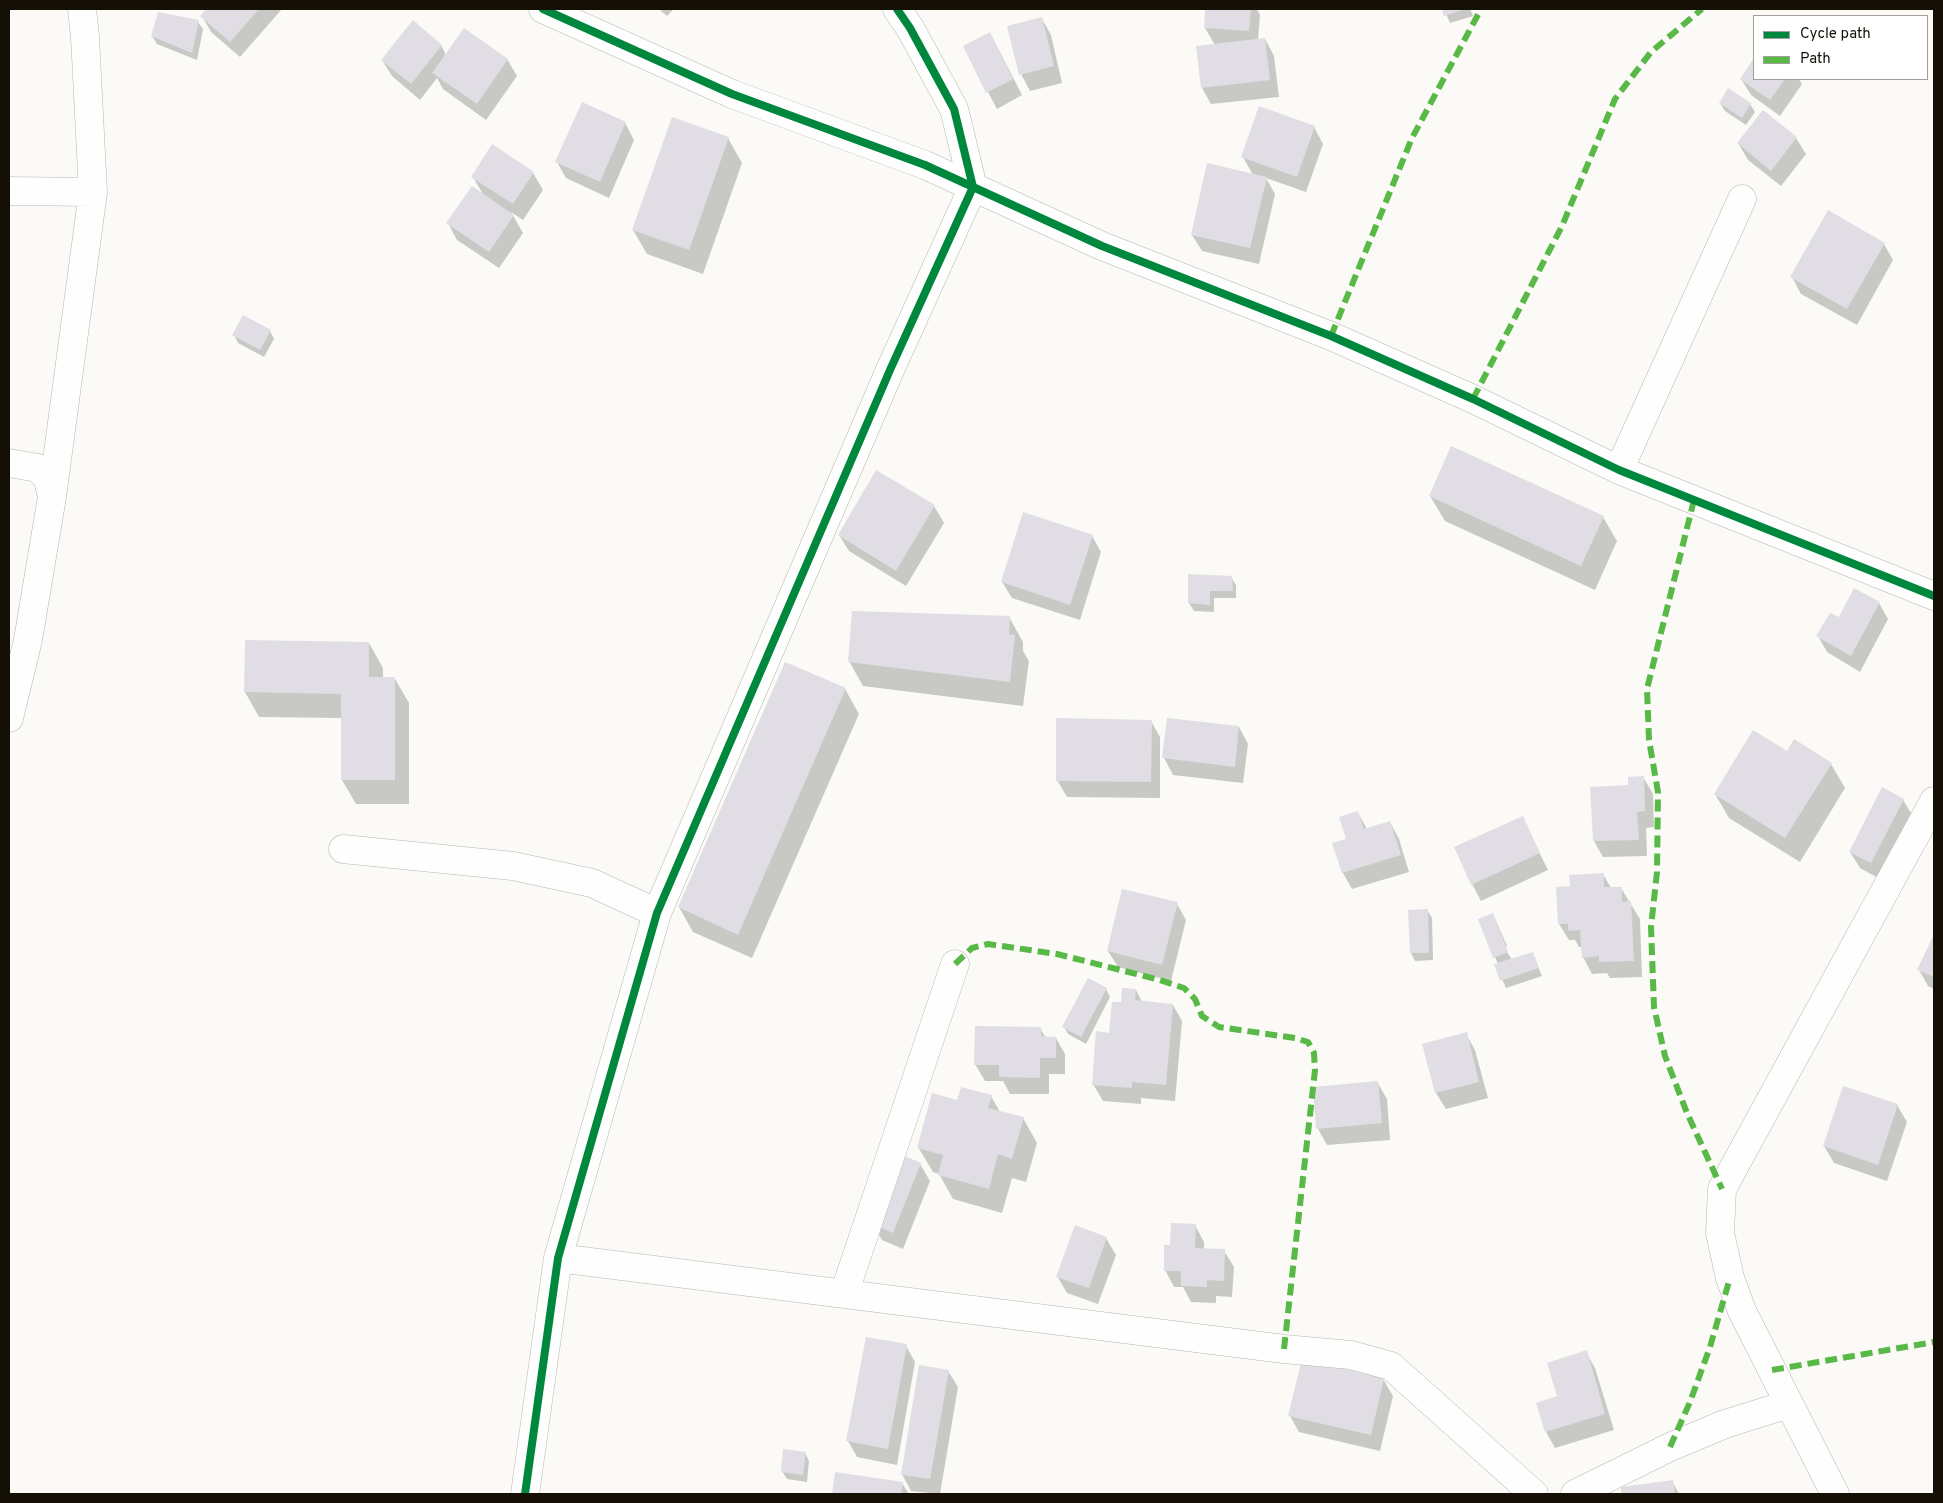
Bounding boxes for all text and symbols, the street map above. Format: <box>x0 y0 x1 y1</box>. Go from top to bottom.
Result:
legend <box>1753 15 1928 80</box>
text: Cycle path <box>1800 25 1871 44</box>
text: Path <box>1800 50 1831 69</box>

